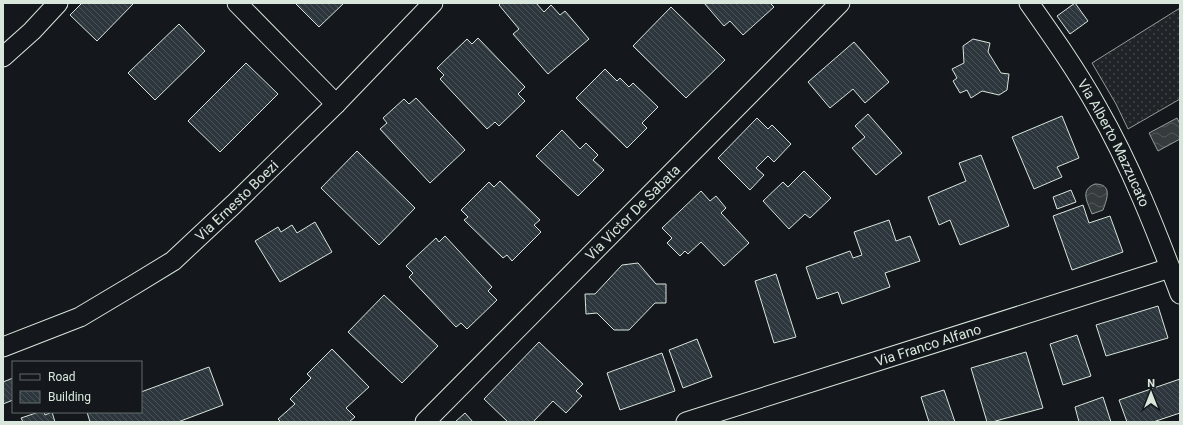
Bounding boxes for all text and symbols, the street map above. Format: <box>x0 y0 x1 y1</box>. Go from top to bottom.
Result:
street label: Via Alberto Mazzucato <box>1075 76 1153 209</box>
street label: Via Ernesto Boezi <box>192 157 282 244</box>
street label: Via Victor De Sabata <box>582 161 683 263</box>
street label: Via Franco Alfano <box>873 321 983 369</box>
legend <box>12 361 142 413</box>
text: Road <box>48 370 76 384</box>
north arrow <box>1131 373 1171 413</box>
text: N <box>1147 377 1155 390</box>
text: Building <box>48 390 91 404</box>

